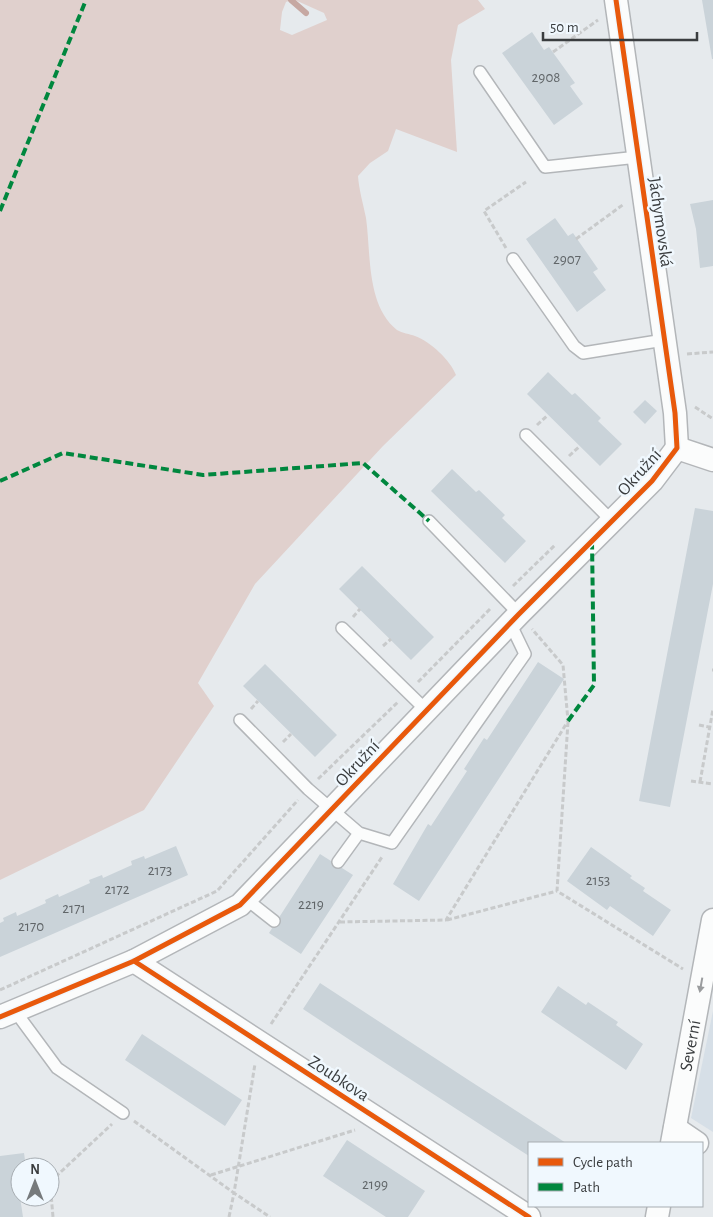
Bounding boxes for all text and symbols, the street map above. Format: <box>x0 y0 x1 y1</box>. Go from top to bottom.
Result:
scale bar <box>543 10 697 42</box>
text: 50 m <box>550 20 579 35</box>
house number: 2908 <box>532 70 560 85</box>
street label: Jáchymovská <box>645 176 675 268</box>
house number: 2907 <box>553 252 581 267</box>
street label: Okružní <box>614 445 665 499</box>
street label: Okružní <box>332 737 384 790</box>
house number: 2173 <box>148 863 172 878</box>
house number: 2153 <box>586 873 610 888</box>
house number: 2172 <box>104 882 130 897</box>
house number: 2219 <box>298 897 324 912</box>
house number: 2171 <box>62 901 86 916</box>
house number: 2170 <box>18 919 44 934</box>
one-way arrow <box>697 977 705 992</box>
street label: Severní <box>677 1018 705 1073</box>
street label: Zoubkova <box>305 1053 372 1105</box>
legend <box>528 1142 703 1207</box>
text: Cycle path <box>573 1155 633 1170</box>
north arrow <box>10 1157 60 1207</box>
text: N <box>30 1163 40 1177</box>
house number: 2199 <box>362 1177 388 1192</box>
text: Path <box>573 1180 600 1195</box>

